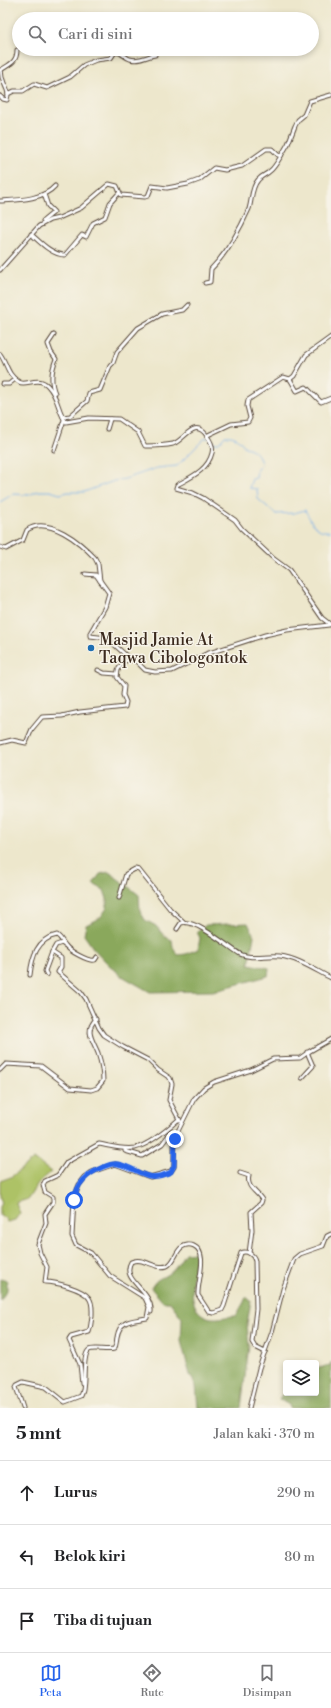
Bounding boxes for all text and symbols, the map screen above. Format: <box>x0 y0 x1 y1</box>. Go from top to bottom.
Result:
search box <box>12 12 319 56</box>
icon: search <box>26 23 48 45</box>
text: Cari di sini <box>58 25 133 44</box>
place label: Masjid Jamie At Taqwa Cibologontok <box>99 630 249 668</box>
marker: Masjid Jamie At Taqwa Cibologontok <box>86 643 96 653</box>
route end <box>166 1130 184 1148</box>
route start <box>65 1191 83 1209</box>
map controls <box>283 1360 319 1396</box>
button: layers <box>283 1360 319 1396</box>
text: 5 mnt <box>16 1423 61 1445</box>
text: Jalan kaki · 370 m <box>214 1426 315 1442</box>
icon: ahead <box>16 1482 38 1504</box>
text: Lurus <box>54 1483 97 1502</box>
text: 290 m <box>277 1485 315 1501</box>
icon: left <box>16 1546 38 1568</box>
text: Belok kiri <box>54 1547 125 1566</box>
text: 80 m <box>284 1549 315 1565</box>
icon: arrive <box>16 1610 38 1632</box>
text: Tiba di tujuan <box>54 1611 152 1630</box>
tab: Peta <box>40 1662 62 1700</box>
tab: Rute <box>141 1662 164 1700</box>
tab: Disimpan <box>243 1662 291 1700</box>

